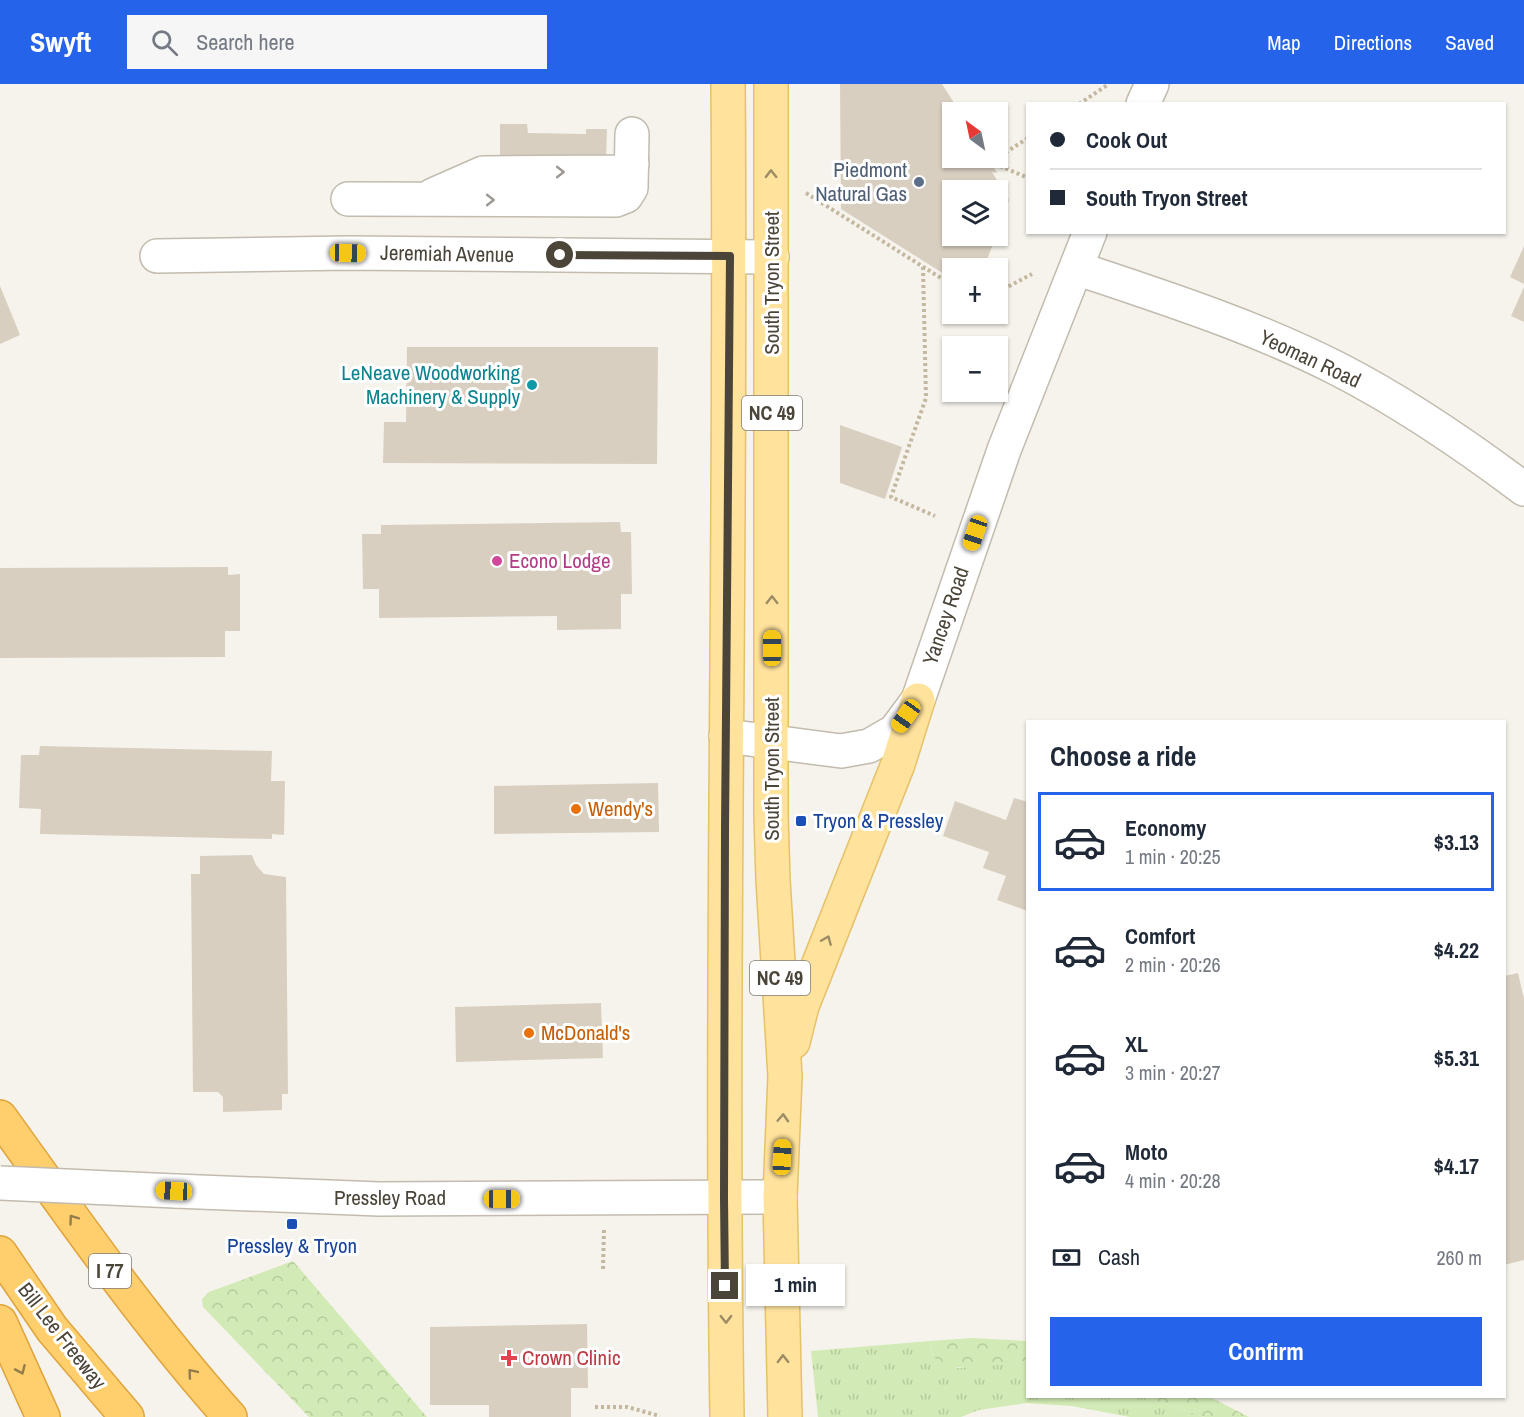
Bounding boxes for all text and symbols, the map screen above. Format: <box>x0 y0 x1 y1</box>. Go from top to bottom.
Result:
search box <box>127 15 547 69</box>
text: Swyft <box>30 23 91 61</box>
icon: search <box>148 26 181 59</box>
text: Search here <box>196 27 295 57</box>
text: Map <box>1267 28 1301 57</box>
text: Directions <box>1334 28 1412 57</box>
text: Saved <box>1445 28 1494 57</box>
north arrow <box>942 102 1008 168</box>
map controls <box>942 102 1008 402</box>
text: Cook Out <box>1086 125 1167 155</box>
place label: Piedmont Natural Gas <box>815 155 907 208</box>
one-way arrow <box>556 166 565 178</box>
one-way arrow <box>765 169 778 178</box>
marker: Piedmont Natural Gas <box>912 175 926 189</box>
button: layers <box>942 180 1008 246</box>
text: South Tryon Street <box>1086 183 1247 213</box>
one-way arrow <box>486 194 495 206</box>
street label: South Tryon Street <box>757 211 786 355</box>
street label: Jeremiah Avenue <box>380 238 514 269</box>
route start <box>546 241 573 268</box>
car <box>330 244 366 262</box>
button: + <box>942 258 1008 324</box>
street label: Yeoman Road <box>1255 322 1366 395</box>
button: − <box>942 336 1008 402</box>
place label: LeNeave Woodworking Machinery & Supply <box>341 358 520 411</box>
marker: LeNeave Woodworking Machinery & Supply <box>525 378 539 392</box>
road number: NC 49 <box>742 396 802 430</box>
car <box>961 513 989 553</box>
place label: Econo Lodge <box>509 546 611 575</box>
marker: Econo Lodge <box>490 554 504 568</box>
street label: Yancey Road <box>915 563 976 669</box>
one-way arrow <box>766 595 778 604</box>
car <box>763 630 781 666</box>
car <box>888 696 924 736</box>
street label: South Tryon Street <box>757 697 786 841</box>
text: Choose a ride <box>1050 738 1196 774</box>
place label: Wendy's <box>588 794 653 823</box>
marker: Wendy's <box>569 802 583 816</box>
place label: Tryon & Pressley <box>813 806 944 835</box>
text: Economy <box>1125 813 1206 843</box>
marker: Tryon & Pressley <box>794 814 808 828</box>
icon: car <box>1053 815 1107 869</box>
text: $3.13 <box>1434 827 1479 857</box>
text: 1 min · 20:25 <box>1125 843 1221 870</box>
text: Comfort <box>1125 921 1195 951</box>
icon: car <box>1053 923 1107 977</box>
one-way arrow <box>820 935 832 946</box>
text: $4.22 <box>1434 935 1479 965</box>
text: 2 min · 20:26 <box>1125 951 1221 978</box>
road number: NC 49 <box>750 961 810 995</box>
place label: McDonald's <box>541 1018 630 1047</box>
marker: McDonald's <box>522 1026 536 1040</box>
text: XL <box>1125 1029 1148 1059</box>
icon: car <box>1053 1031 1107 1085</box>
text: $5.31 <box>1434 1043 1479 1073</box>
text: 3 min · 20:27 <box>1125 1059 1221 1086</box>
one-way arrow <box>777 1114 790 1123</box>
text: Moto <box>1125 1137 1168 1167</box>
car <box>772 1139 792 1175</box>
icon: car <box>1053 1139 1107 1193</box>
text: $4.17 <box>1434 1151 1479 1181</box>
text: 4 min · 20:28 <box>1125 1167 1221 1194</box>
car <box>156 1181 192 1201</box>
street label: Pressley Road <box>334 1183 446 1212</box>
car <box>484 1190 520 1208</box>
one-way arrow <box>69 1214 80 1225</box>
marker: Pressley & Tryon <box>285 1217 299 1231</box>
place label: Pressley & Tryon <box>227 1231 357 1260</box>
icon: cash <box>1050 1241 1083 1274</box>
text: Cash <box>1098 1242 1140 1272</box>
text: 260 m <box>1436 1244 1482 1271</box>
road number: I 77 <box>89 1254 131 1288</box>
callout: 1 min <box>746 1265 845 1307</box>
text: 1 min <box>774 1271 817 1298</box>
route end <box>711 1272 738 1299</box>
street label: Bill Lee Freeway <box>11 1276 114 1395</box>
one-way arrow <box>720 1315 732 1324</box>
button: Confirm <box>1050 1317 1482 1386</box>
place label: Crown Clinic <box>522 1343 621 1372</box>
marker: Crown Clinic <box>500 1349 518 1367</box>
one-way arrow <box>777 1354 790 1363</box>
one-way arrow <box>14 1364 26 1375</box>
one-way arrow <box>188 1369 199 1380</box>

